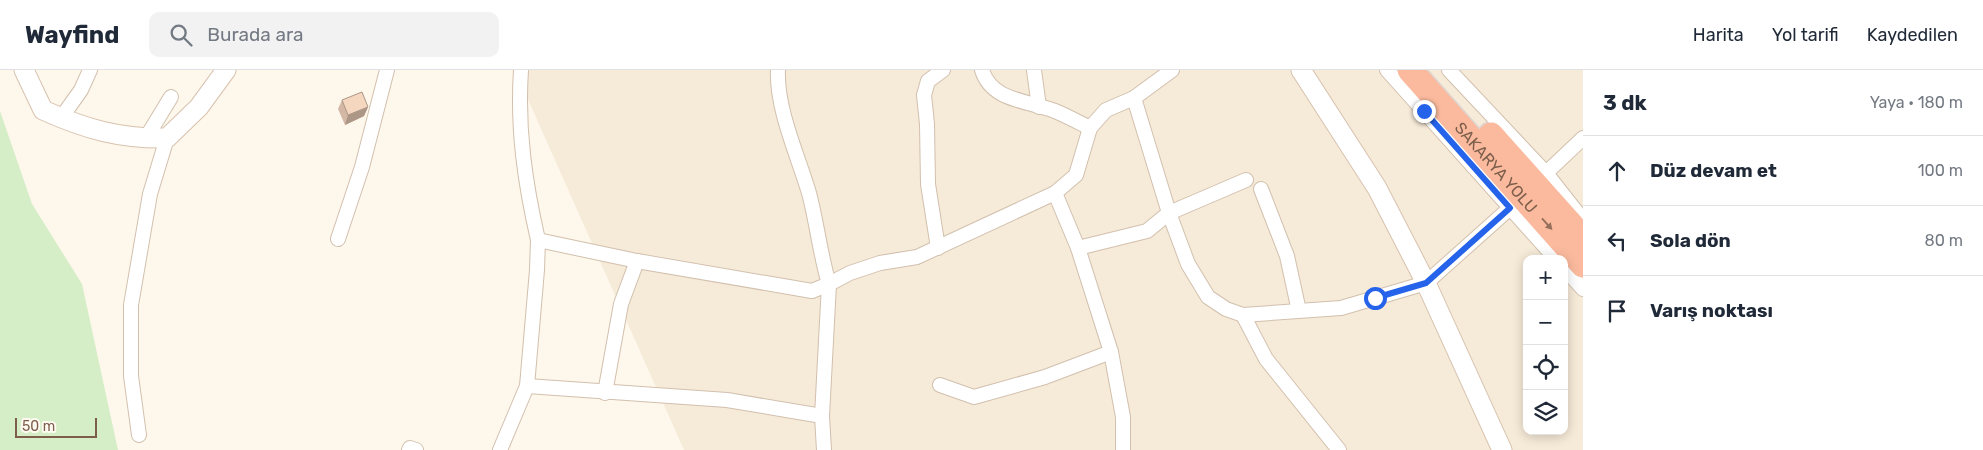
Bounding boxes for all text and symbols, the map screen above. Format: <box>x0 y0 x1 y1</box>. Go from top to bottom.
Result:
search box <box>149 12 499 57</box>
text: Wayfind <box>25 21 119 49</box>
icon: search <box>167 21 195 49</box>
text: Burada ara <box>207 23 304 46</box>
text: Harita <box>1693 24 1744 46</box>
text: Yol tarifi <box>1772 24 1839 46</box>
text: Kaydedilen <box>1867 24 1958 46</box>
text: 3 dk <box>1603 90 1647 115</box>
text: Yaya · 180 m <box>1870 93 1963 112</box>
route end <box>1413 100 1436 123</box>
street label: SAKARYA YOLU <box>1451 118 1541 216</box>
icon: ahead <box>1603 157 1631 185</box>
text: Düz devam et <box>1650 159 1777 182</box>
text: 100 m <box>1918 161 1963 180</box>
one-way arrow <box>1541 218 1553 230</box>
icon: left <box>1603 227 1631 255</box>
text: Sola dön <box>1650 229 1731 252</box>
text: 80 m <box>1925 231 1963 250</box>
map controls <box>1523 255 1568 435</box>
button: + <box>1523 255 1568 300</box>
route start <box>1364 287 1387 310</box>
icon: arrive <box>1603 297 1631 325</box>
text: Varış noktası <box>1650 299 1773 322</box>
button: − <box>1523 300 1568 345</box>
button: locate <box>1523 345 1568 390</box>
button: layers <box>1523 390 1568 435</box>
scale bar <box>15 415 98 438</box>
text: 50 m <box>22 418 55 435</box>

